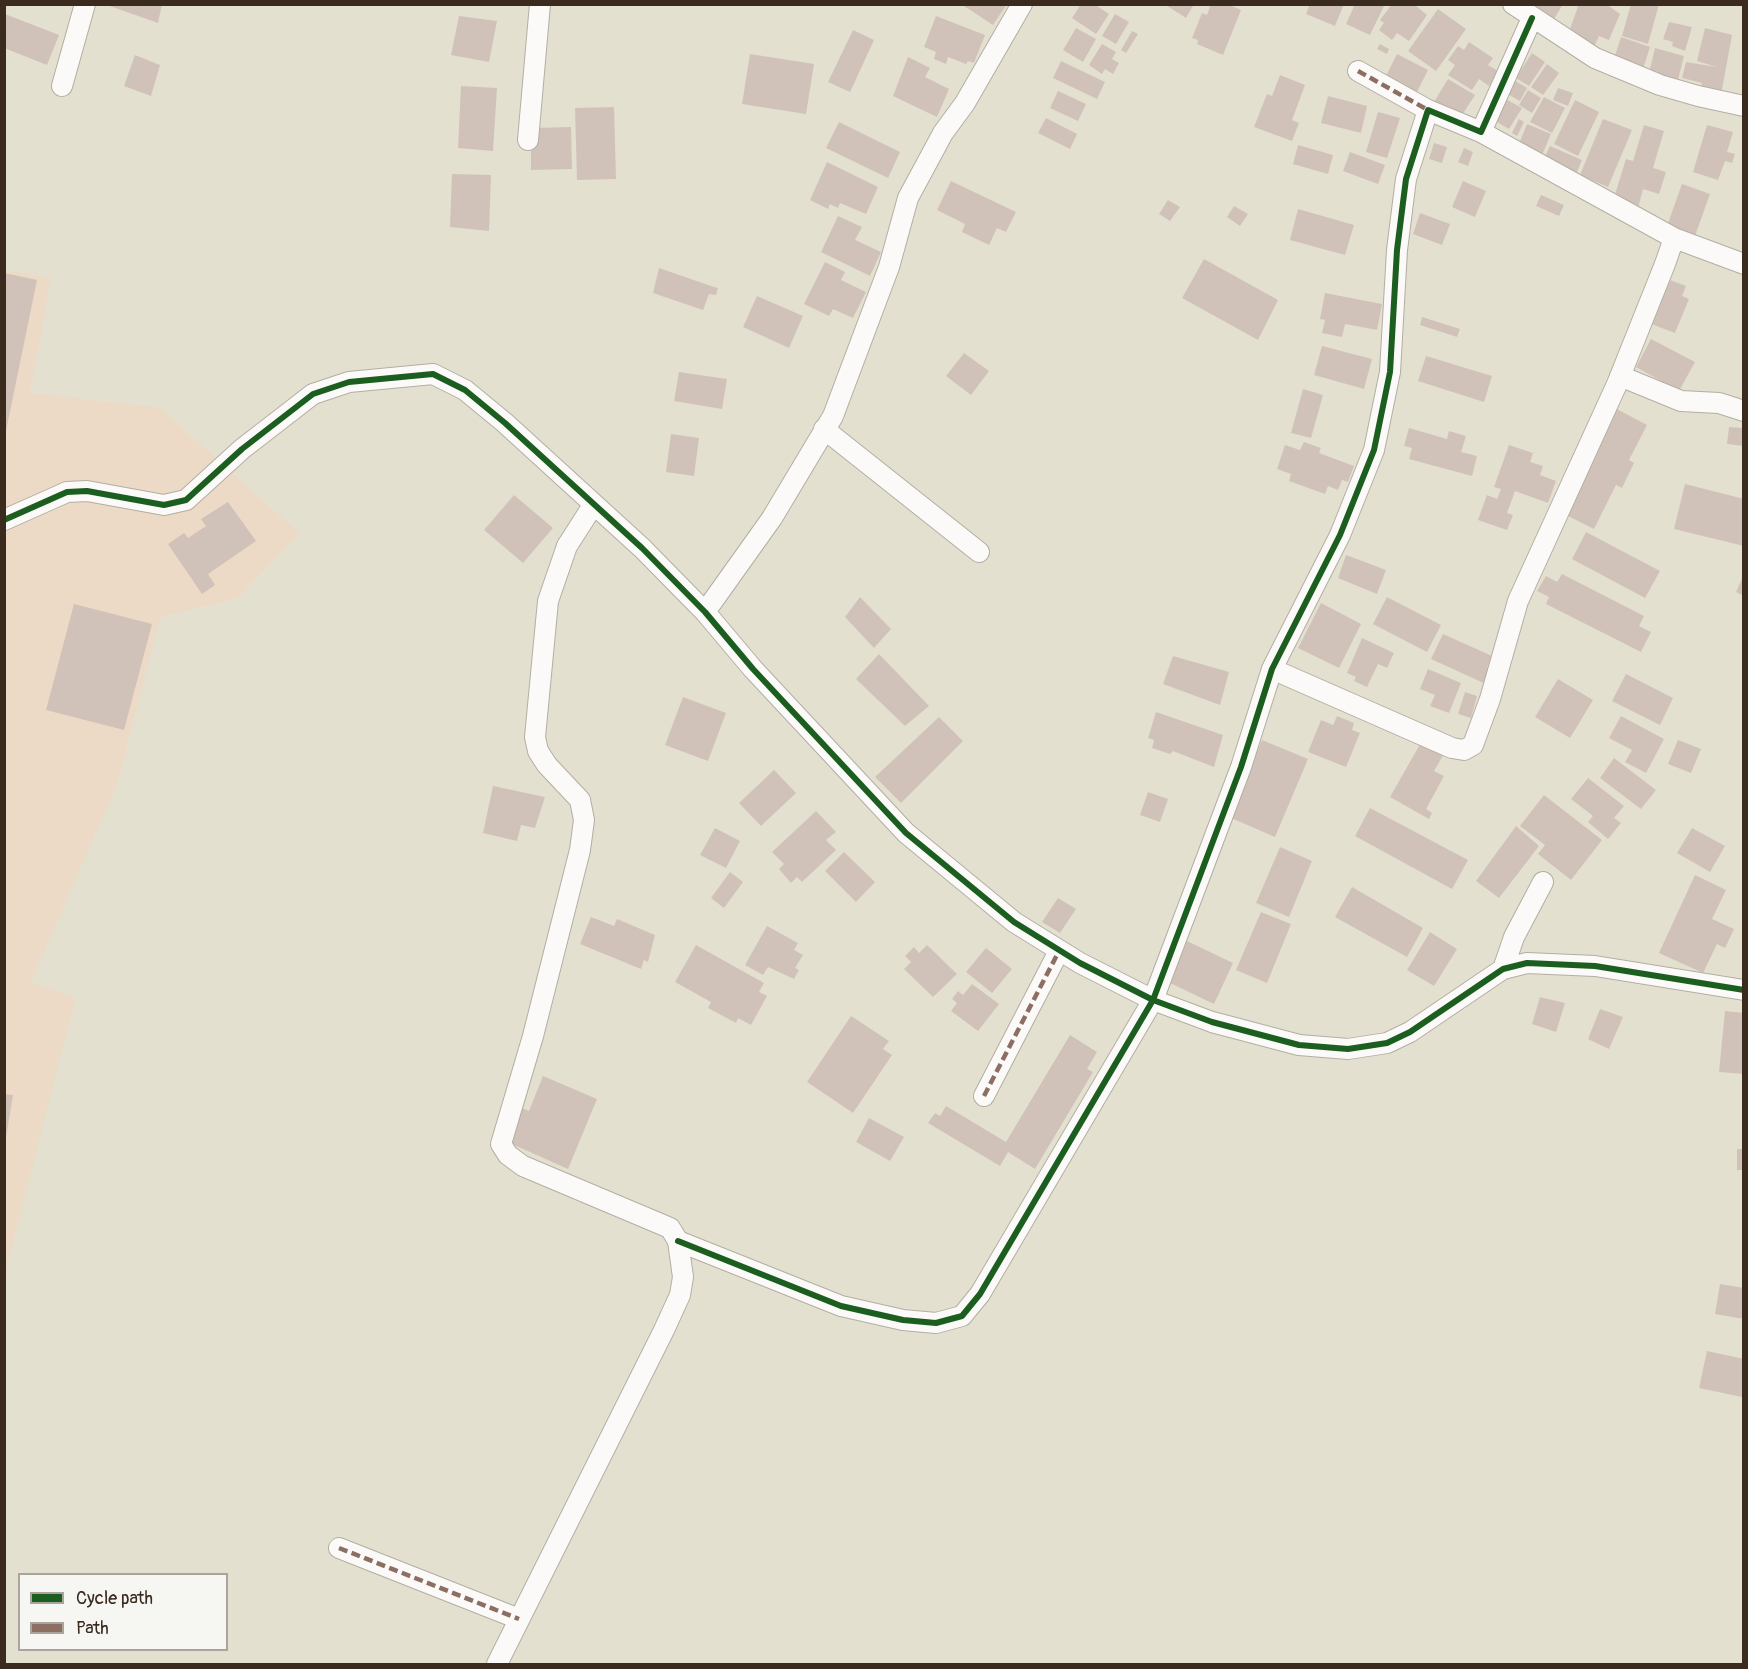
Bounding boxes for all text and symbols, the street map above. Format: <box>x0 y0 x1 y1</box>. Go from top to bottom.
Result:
legend <box>18 1573 228 1651</box>
text: Cycle path <box>76 1587 153 1610</box>
text: Path <box>76 1617 109 1640</box>

